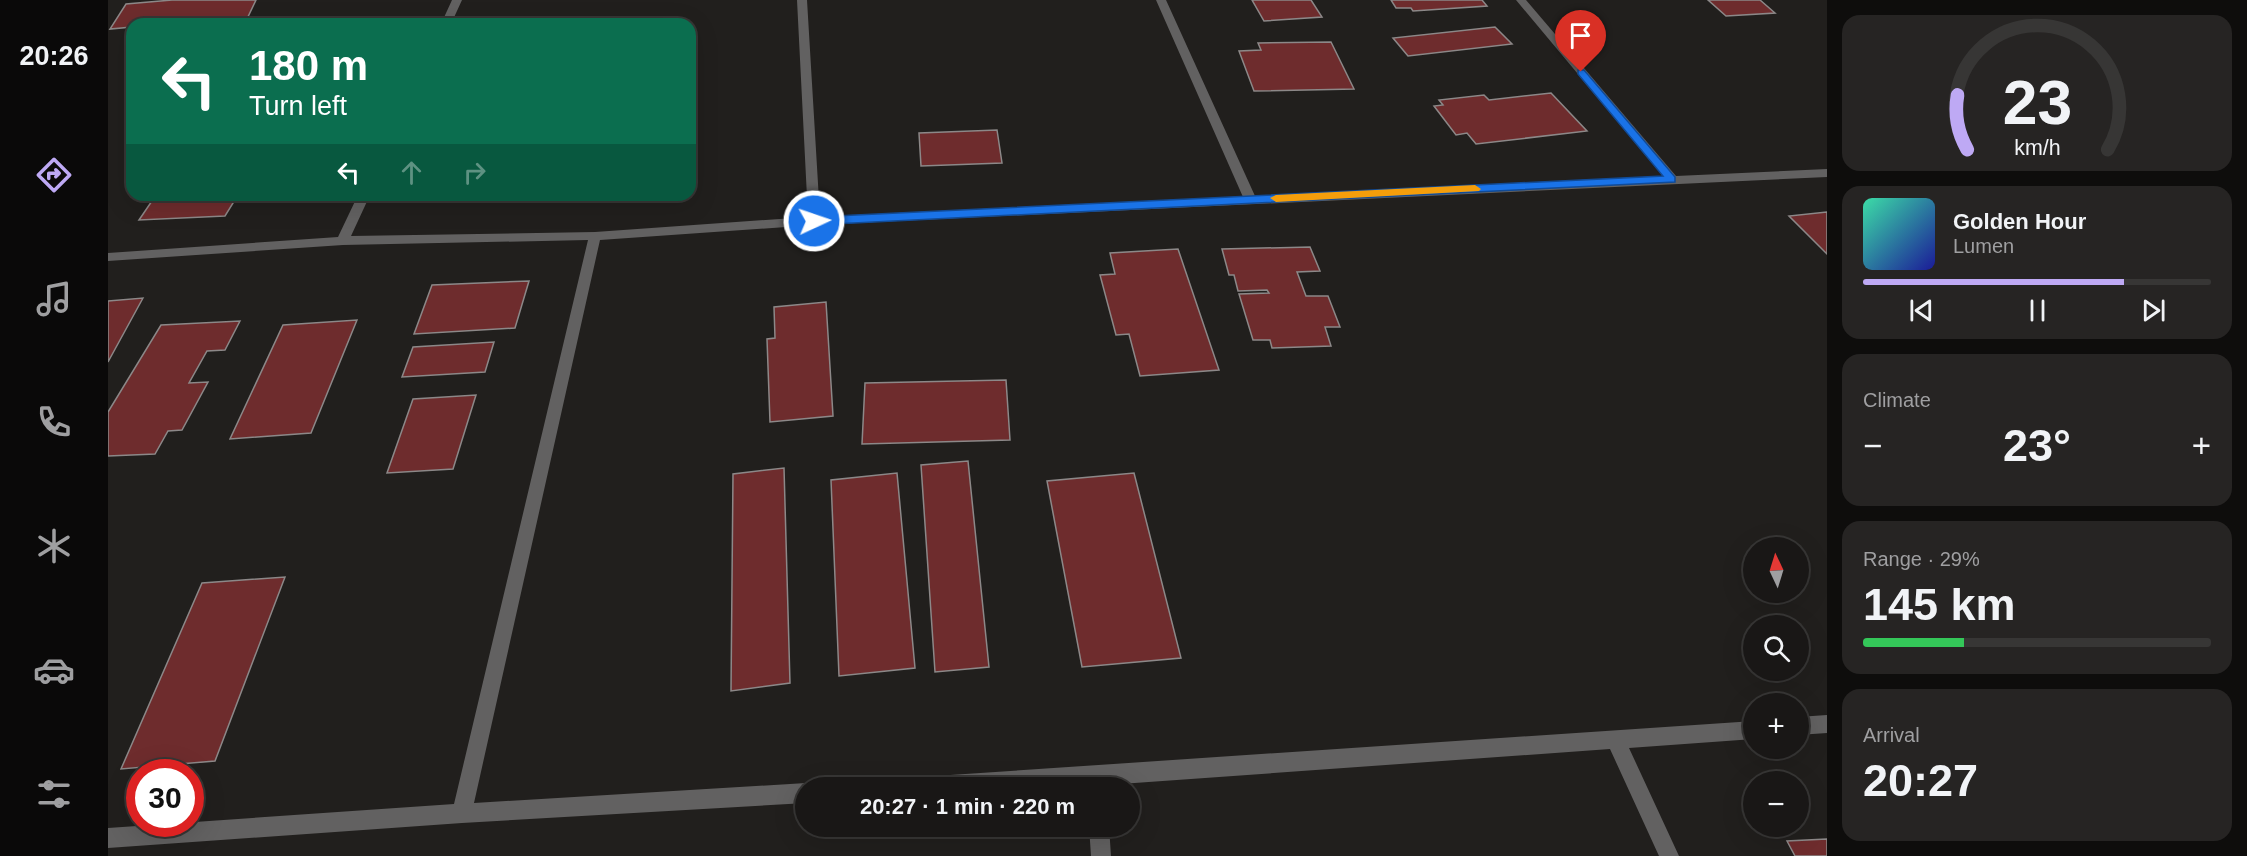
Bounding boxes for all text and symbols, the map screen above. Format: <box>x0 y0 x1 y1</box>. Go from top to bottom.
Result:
pin <box>1555 10 1606 72</box>
icon: arrive <box>1564 19 1597 52</box>
text: 20:26 <box>19 41 89 71</box>
icon: left <box>150 42 228 120</box>
text: 180 m <box>249 42 368 89</box>
text: 23 <box>2002 68 2072 137</box>
text: Turn left <box>249 91 347 121</box>
text: km/h <box>2014 136 2060 160</box>
icon: directions <box>33 154 75 196</box>
icon: left <box>332 156 365 189</box>
icon: ahead <box>395 156 428 189</box>
icon: right <box>458 156 491 189</box>
position arrow <box>782 189 846 253</box>
text: Golden Hour <box>1953 209 2086 234</box>
text: Lumen <box>1953 235 2014 257</box>
icon: music <box>33 278 75 320</box>
icon: previous <box>1905 294 1938 327</box>
icon: pause <box>2021 294 2054 327</box>
icon: next <box>2137 294 2170 327</box>
text: Climate <box>1863 389 1931 411</box>
icon: phone <box>33 401 75 443</box>
text: 23° <box>2003 420 2071 471</box>
text: − <box>1863 427 1882 464</box>
text: + <box>2192 427 2211 464</box>
icon: climate <box>33 525 75 567</box>
north arrow <box>1743 537 1809 603</box>
map controls <box>1743 537 1809 837</box>
text: Range · 29% <box>1863 548 1980 570</box>
text: 145 km <box>1863 579 2016 630</box>
button: search <box>1743 615 1809 681</box>
icon: car <box>33 649 75 691</box>
button: + <box>1743 693 1809 759</box>
text: Arrival <box>1863 724 1920 746</box>
text: 20:27 <box>1863 755 1978 806</box>
speed limit sign: 30 <box>126 759 204 837</box>
button: − <box>1743 771 1809 837</box>
icon: filters <box>33 773 75 815</box>
text: 20:27 · 1 min · 220 m <box>860 794 1075 819</box>

